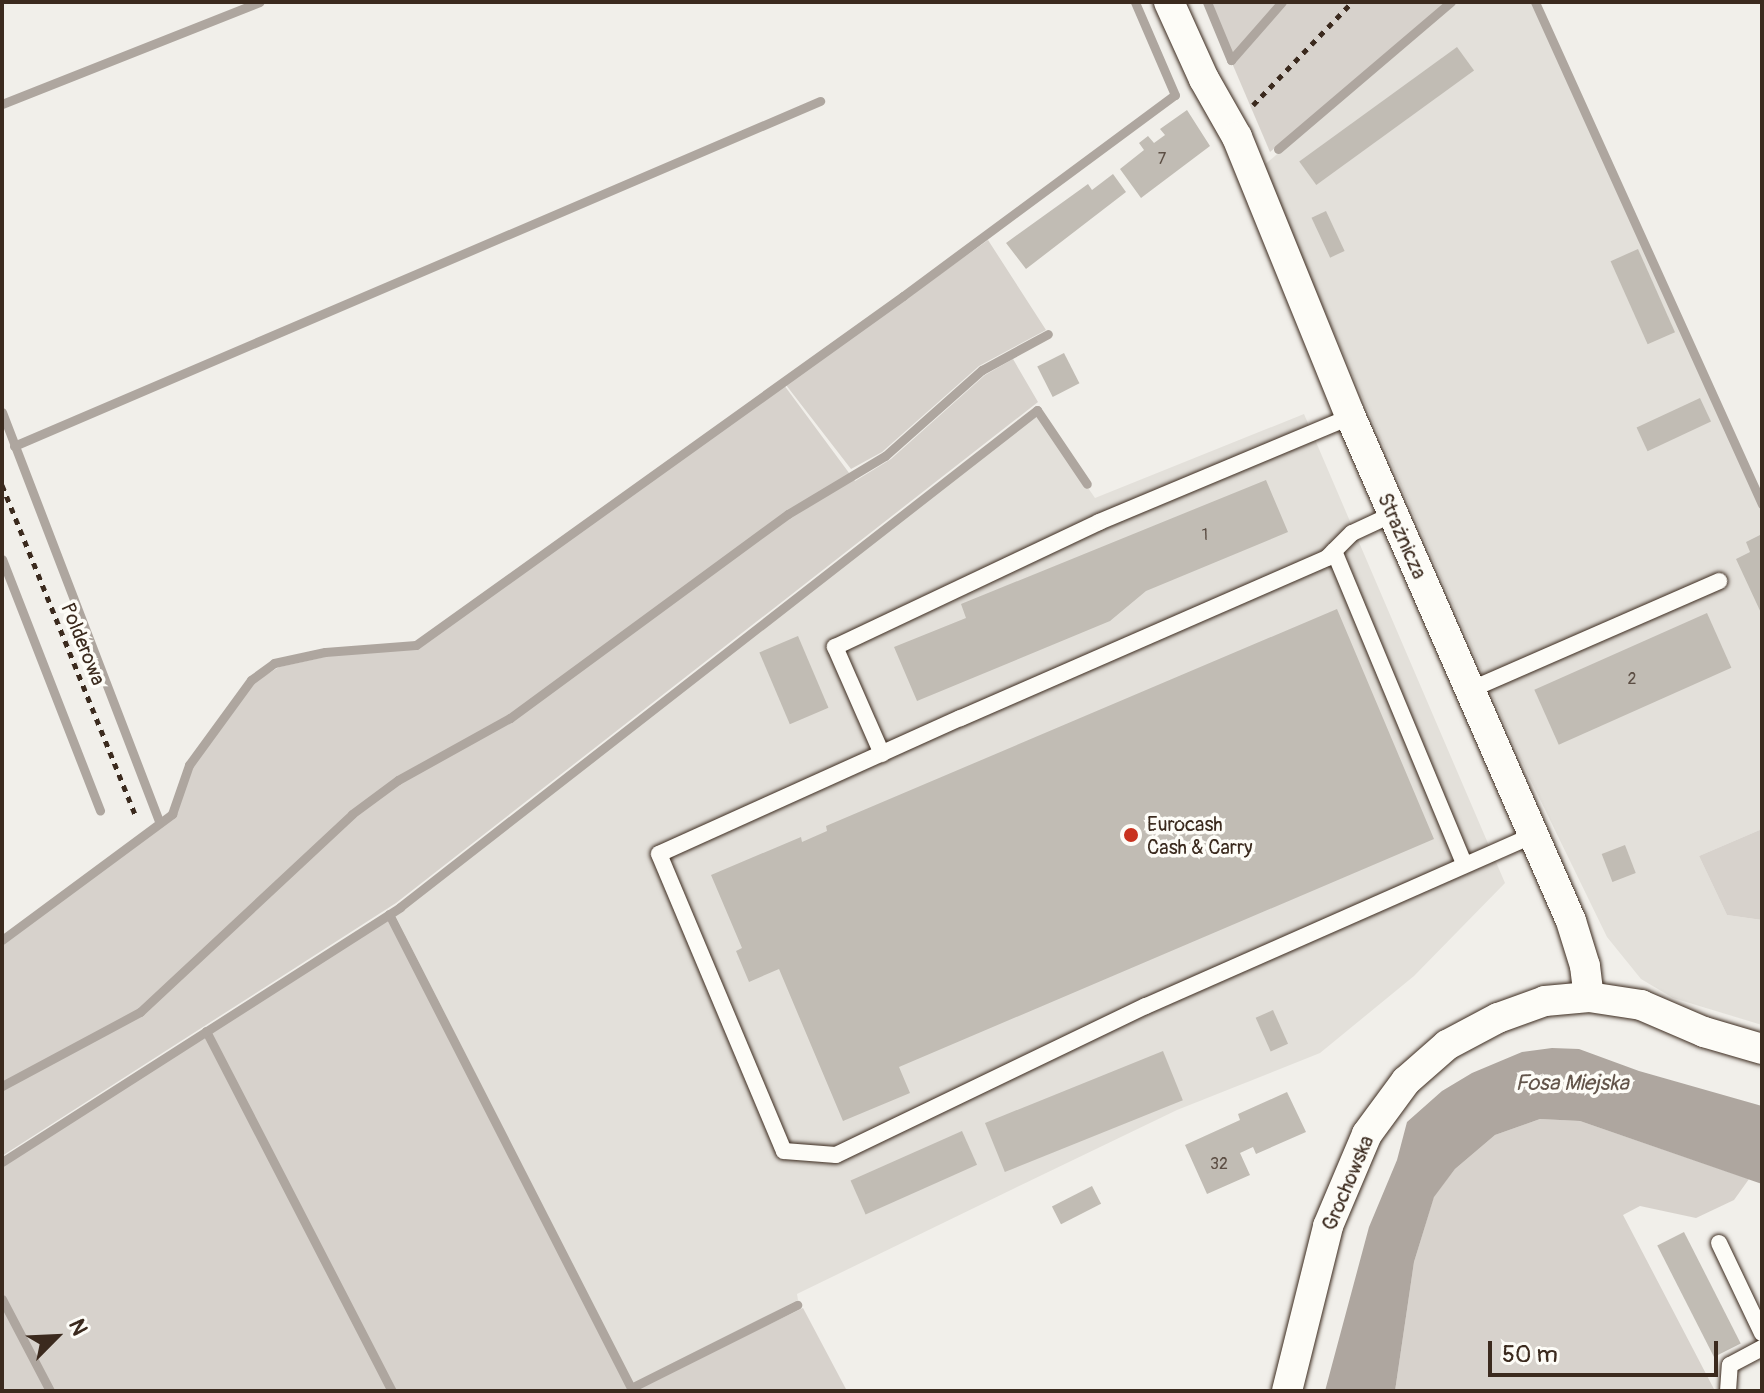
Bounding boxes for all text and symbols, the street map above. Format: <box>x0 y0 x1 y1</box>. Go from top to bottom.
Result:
house number: 7 <box>1158 149 1166 169</box>
street label: Strażnicza <box>1372 489 1432 583</box>
house number: 1 <box>1202 525 1208 545</box>
street label: Polderowa <box>56 599 110 689</box>
house number: 2 <box>1628 669 1636 689</box>
place label: Eurocash Cash & Carry <box>1147 812 1253 859</box>
marker: Eurocash Cash & Carry <box>1122 826 1140 844</box>
water label: Fosa Miejska <box>1515 1071 1629 1097</box>
street label: Grochowska <box>1317 1132 1379 1234</box>
house number: 32 <box>1210 1154 1228 1174</box>
north arrow <box>16 1297 96 1377</box>
text: N <box>62 1315 94 1340</box>
scale bar <box>1492 1325 1722 1375</box>
text: 50 m <box>1502 1340 1558 1369</box>

